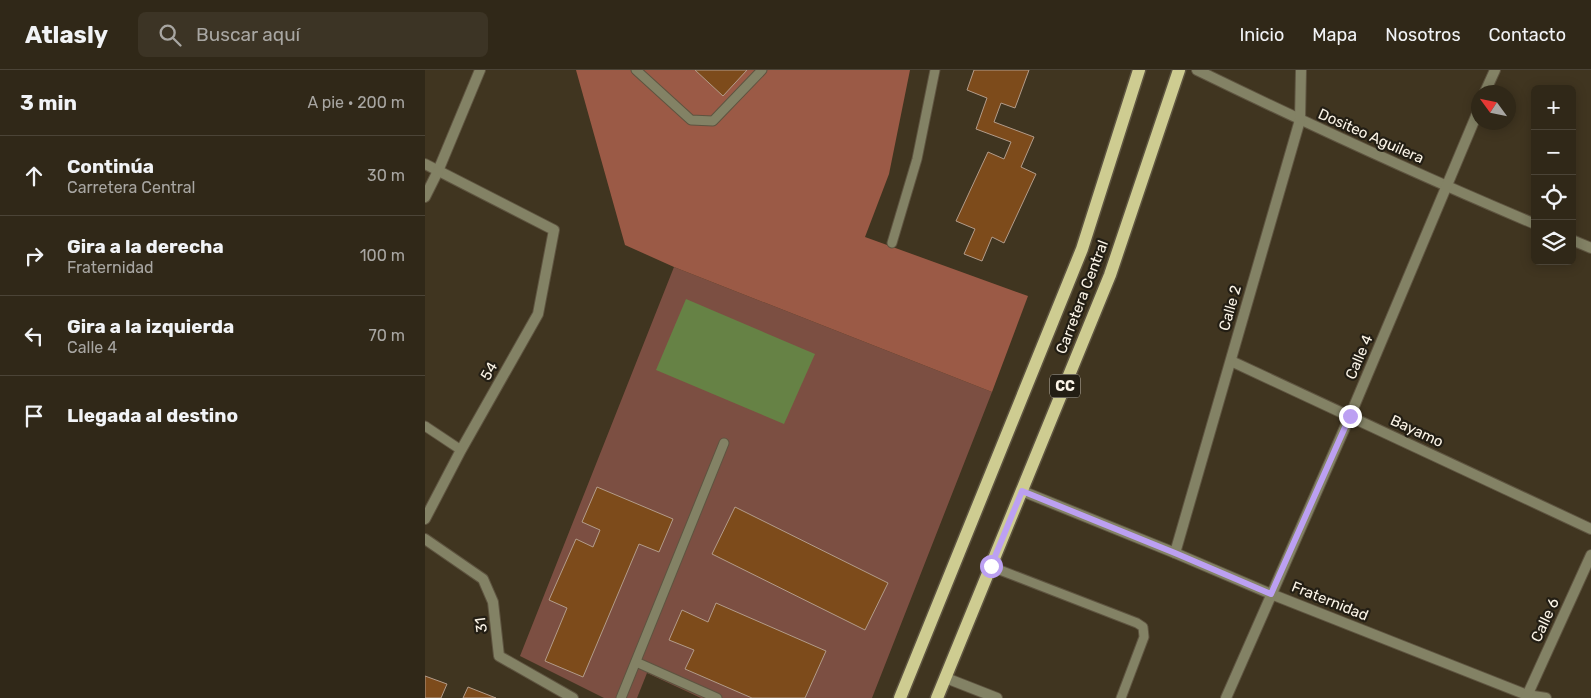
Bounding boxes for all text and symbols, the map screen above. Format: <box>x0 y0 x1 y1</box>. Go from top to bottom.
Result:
search box <box>138 12 488 57</box>
text: Atlasly <box>25 21 108 49</box>
icon: search <box>156 21 184 49</box>
text: Buscar aquí <box>196 23 300 46</box>
text: Inicio <box>1239 24 1284 46</box>
text: Mapa <box>1312 24 1357 46</box>
text: Nosotros <box>1385 24 1461 46</box>
text: Contacto <box>1489 24 1566 46</box>
north arrow <box>1471 85 1516 130</box>
map controls <box>1531 85 1576 265</box>
button: + <box>1531 85 1576 130</box>
text: 3 min <box>20 90 77 115</box>
text: A pie · 200 m <box>307 93 405 112</box>
street label: Dositeo Aguilera <box>1315 105 1427 167</box>
button: − <box>1531 130 1576 175</box>
text: Continúa <box>67 155 154 178</box>
icon: ahead <box>20 162 48 190</box>
text: 30 m <box>367 166 405 185</box>
button: locate <box>1531 175 1576 220</box>
text: Carretera Central <box>67 178 195 197</box>
button: layers <box>1531 220 1576 265</box>
text: Gira a la derecha <box>67 235 224 258</box>
street label: Carretera Central <box>1052 238 1112 356</box>
icon: right <box>20 242 48 270</box>
text: 100 m <box>360 246 405 265</box>
text: Fraternidad <box>67 258 154 277</box>
street label: Calle 2 <box>1215 283 1245 333</box>
text: Gira a la izquierda <box>67 315 234 338</box>
icon: left <box>20 322 48 350</box>
text: 70 m <box>368 326 405 345</box>
street label: Calle 4 <box>1342 332 1376 382</box>
text: Calle 4 <box>67 338 117 357</box>
street label: 54 <box>477 359 501 383</box>
road number: CC <box>1050 374 1080 398</box>
icon: arrive <box>20 402 48 430</box>
text: Llegada al destino <box>67 404 238 427</box>
route end <box>1339 405 1362 428</box>
street label: Bayamo <box>1388 411 1446 451</box>
route start <box>980 555 1003 578</box>
street label: Fraternidad <box>1289 577 1371 625</box>
street label: Calle 6 <box>1527 595 1563 645</box>
street label: 31 <box>471 616 491 634</box>

